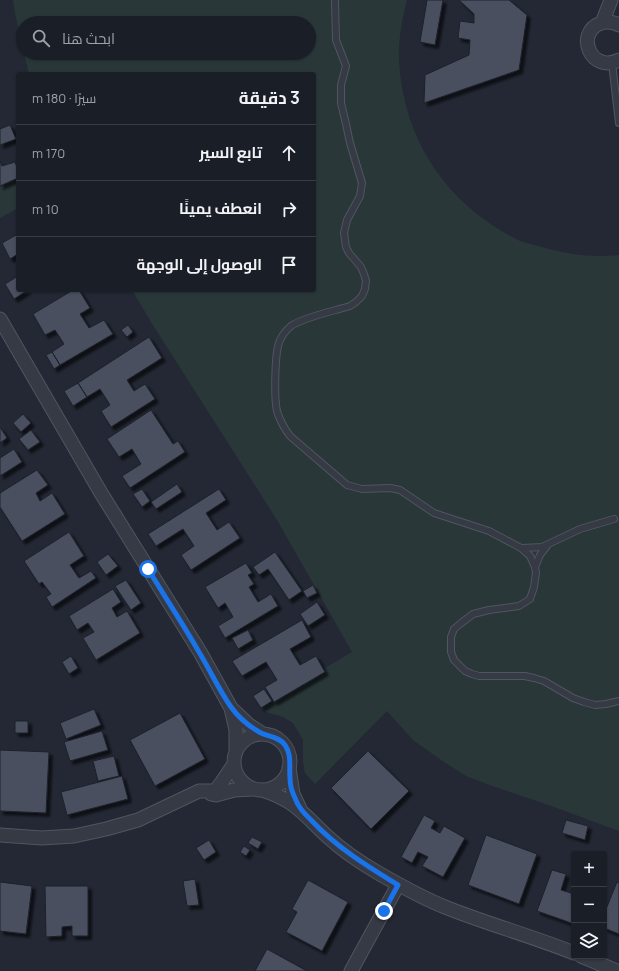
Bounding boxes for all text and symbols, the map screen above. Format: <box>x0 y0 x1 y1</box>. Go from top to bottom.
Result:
search box <box>16 16 316 60</box>
icon: search <box>30 27 52 49</box>
text: ابحث هنا <box>62 28 115 49</box>
text: 3 دقيقة <box>239 86 300 109</box>
text: سيرًا · 180 m <box>32 89 96 107</box>
text: تابع السير <box>199 142 262 163</box>
icon: ahead <box>278 142 300 164</box>
text: 170 m <box>32 144 65 162</box>
text: انعطف يمينًا <box>179 198 262 219</box>
icon: right <box>278 198 300 220</box>
text: 10 m <box>32 200 59 218</box>
text: الوصول إلى الوجهة <box>136 254 262 275</box>
icon: arrive <box>278 254 300 276</box>
route start <box>139 560 157 578</box>
map controls <box>571 851 607 959</box>
button: + <box>571 851 607 887</box>
button: − <box>571 887 607 923</box>
route end <box>375 902 393 920</box>
button: layers <box>571 923 607 959</box>

